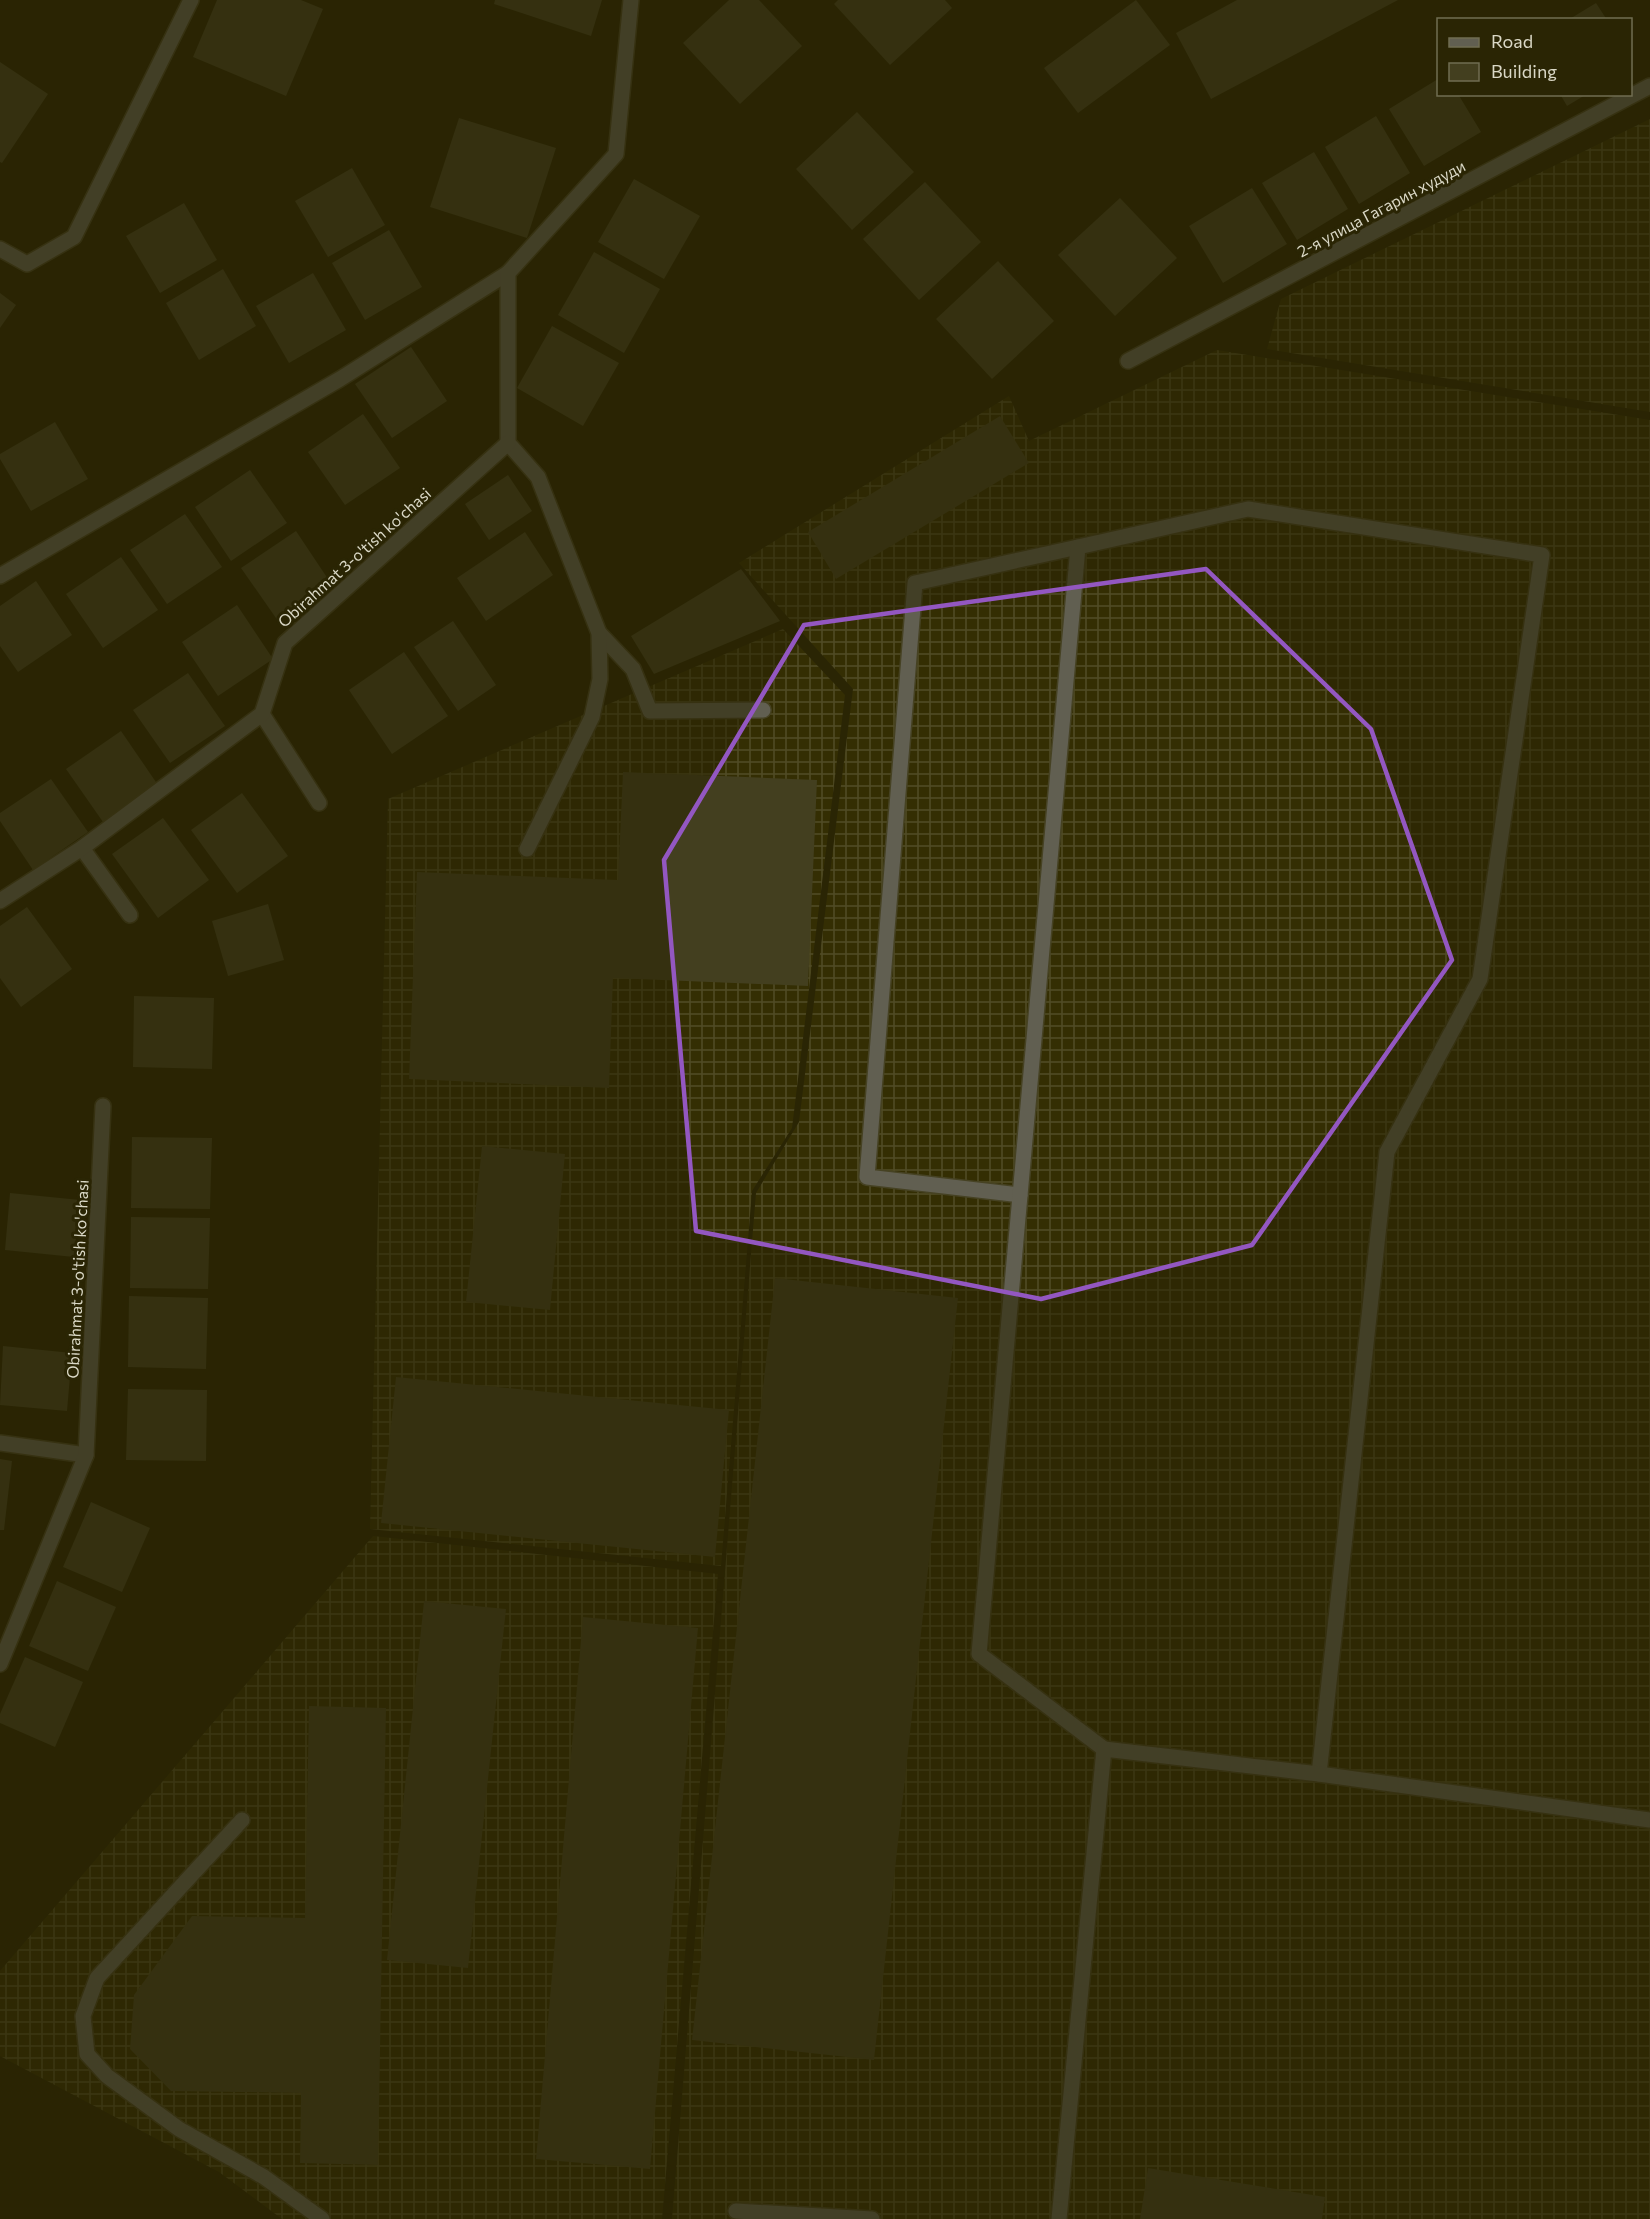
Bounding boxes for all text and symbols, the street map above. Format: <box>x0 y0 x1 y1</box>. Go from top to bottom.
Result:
legend <box>1437 18 1632 96</box>
text: Road <box>1491 30 1533 52</box>
text: Building <box>1491 60 1557 82</box>
street label: 2-я улица Гагарин худуди <box>1294 156 1468 260</box>
street label: Obirahmat 3-o'tish ko'chasi <box>274 483 434 631</box>
street label: Obirahmat 3-o'tish ko'chasi <box>62 1179 92 1379</box>

